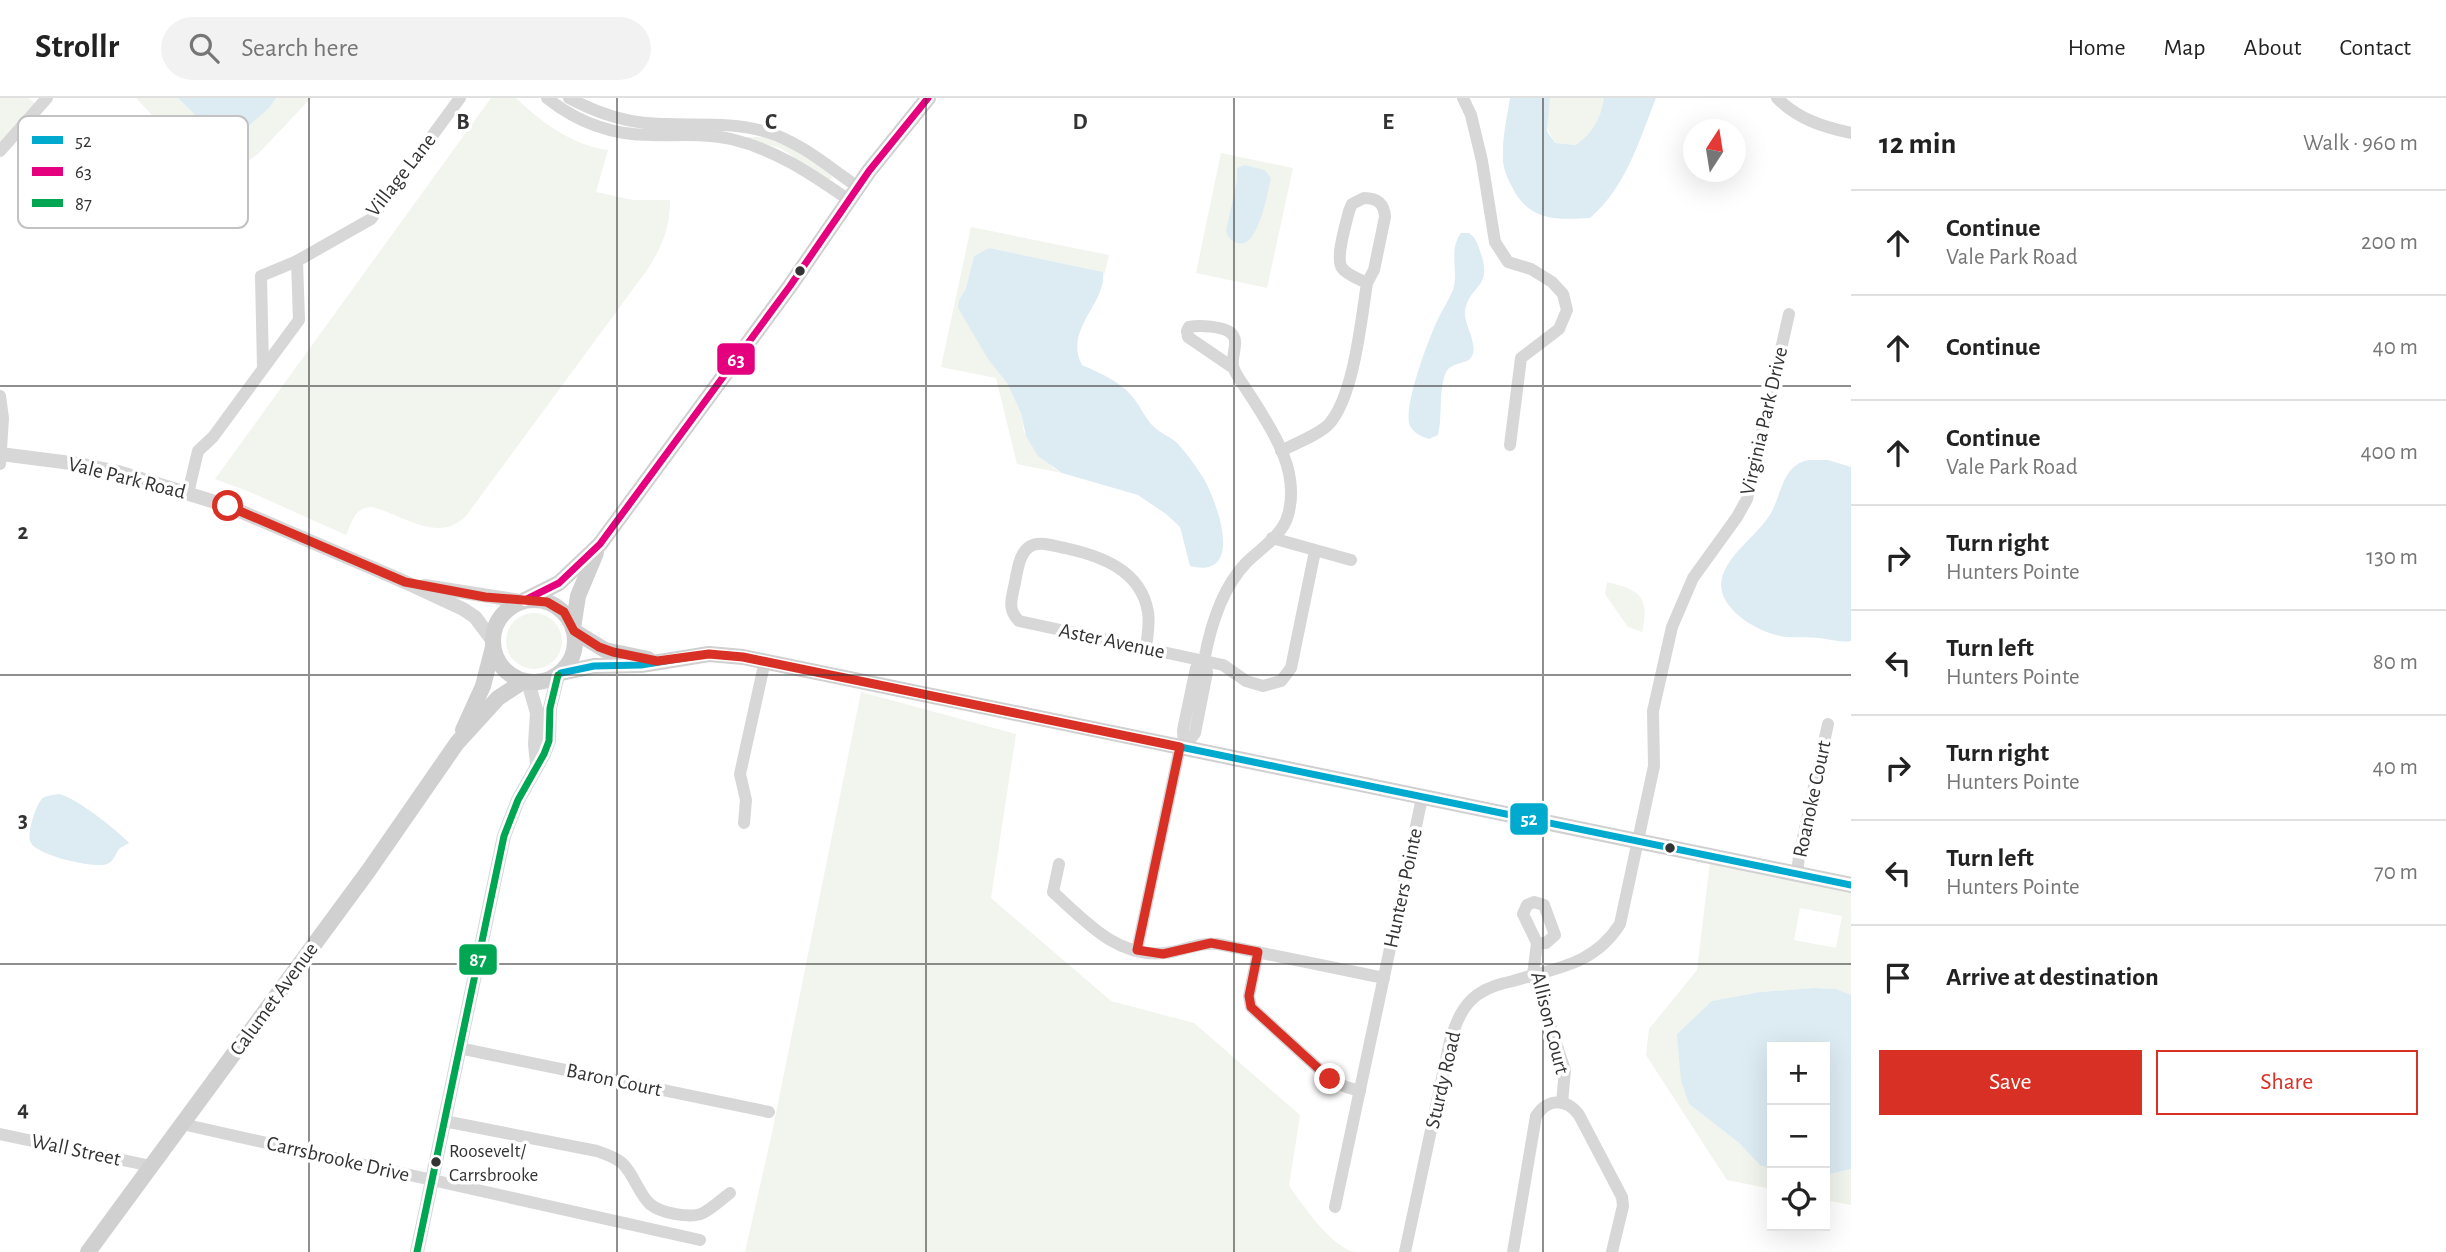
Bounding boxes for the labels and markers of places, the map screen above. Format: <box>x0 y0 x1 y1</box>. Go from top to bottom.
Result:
unlabelled marker <box>793 264 807 278</box>
unlabelled marker <box>1663 841 1677 855</box>
place label: Roosevelt/ Carrsbrooke <box>449 1142 538 1185</box>
marker: Roosevelt/ Carrsbrooke <box>429 1155 443 1169</box>

